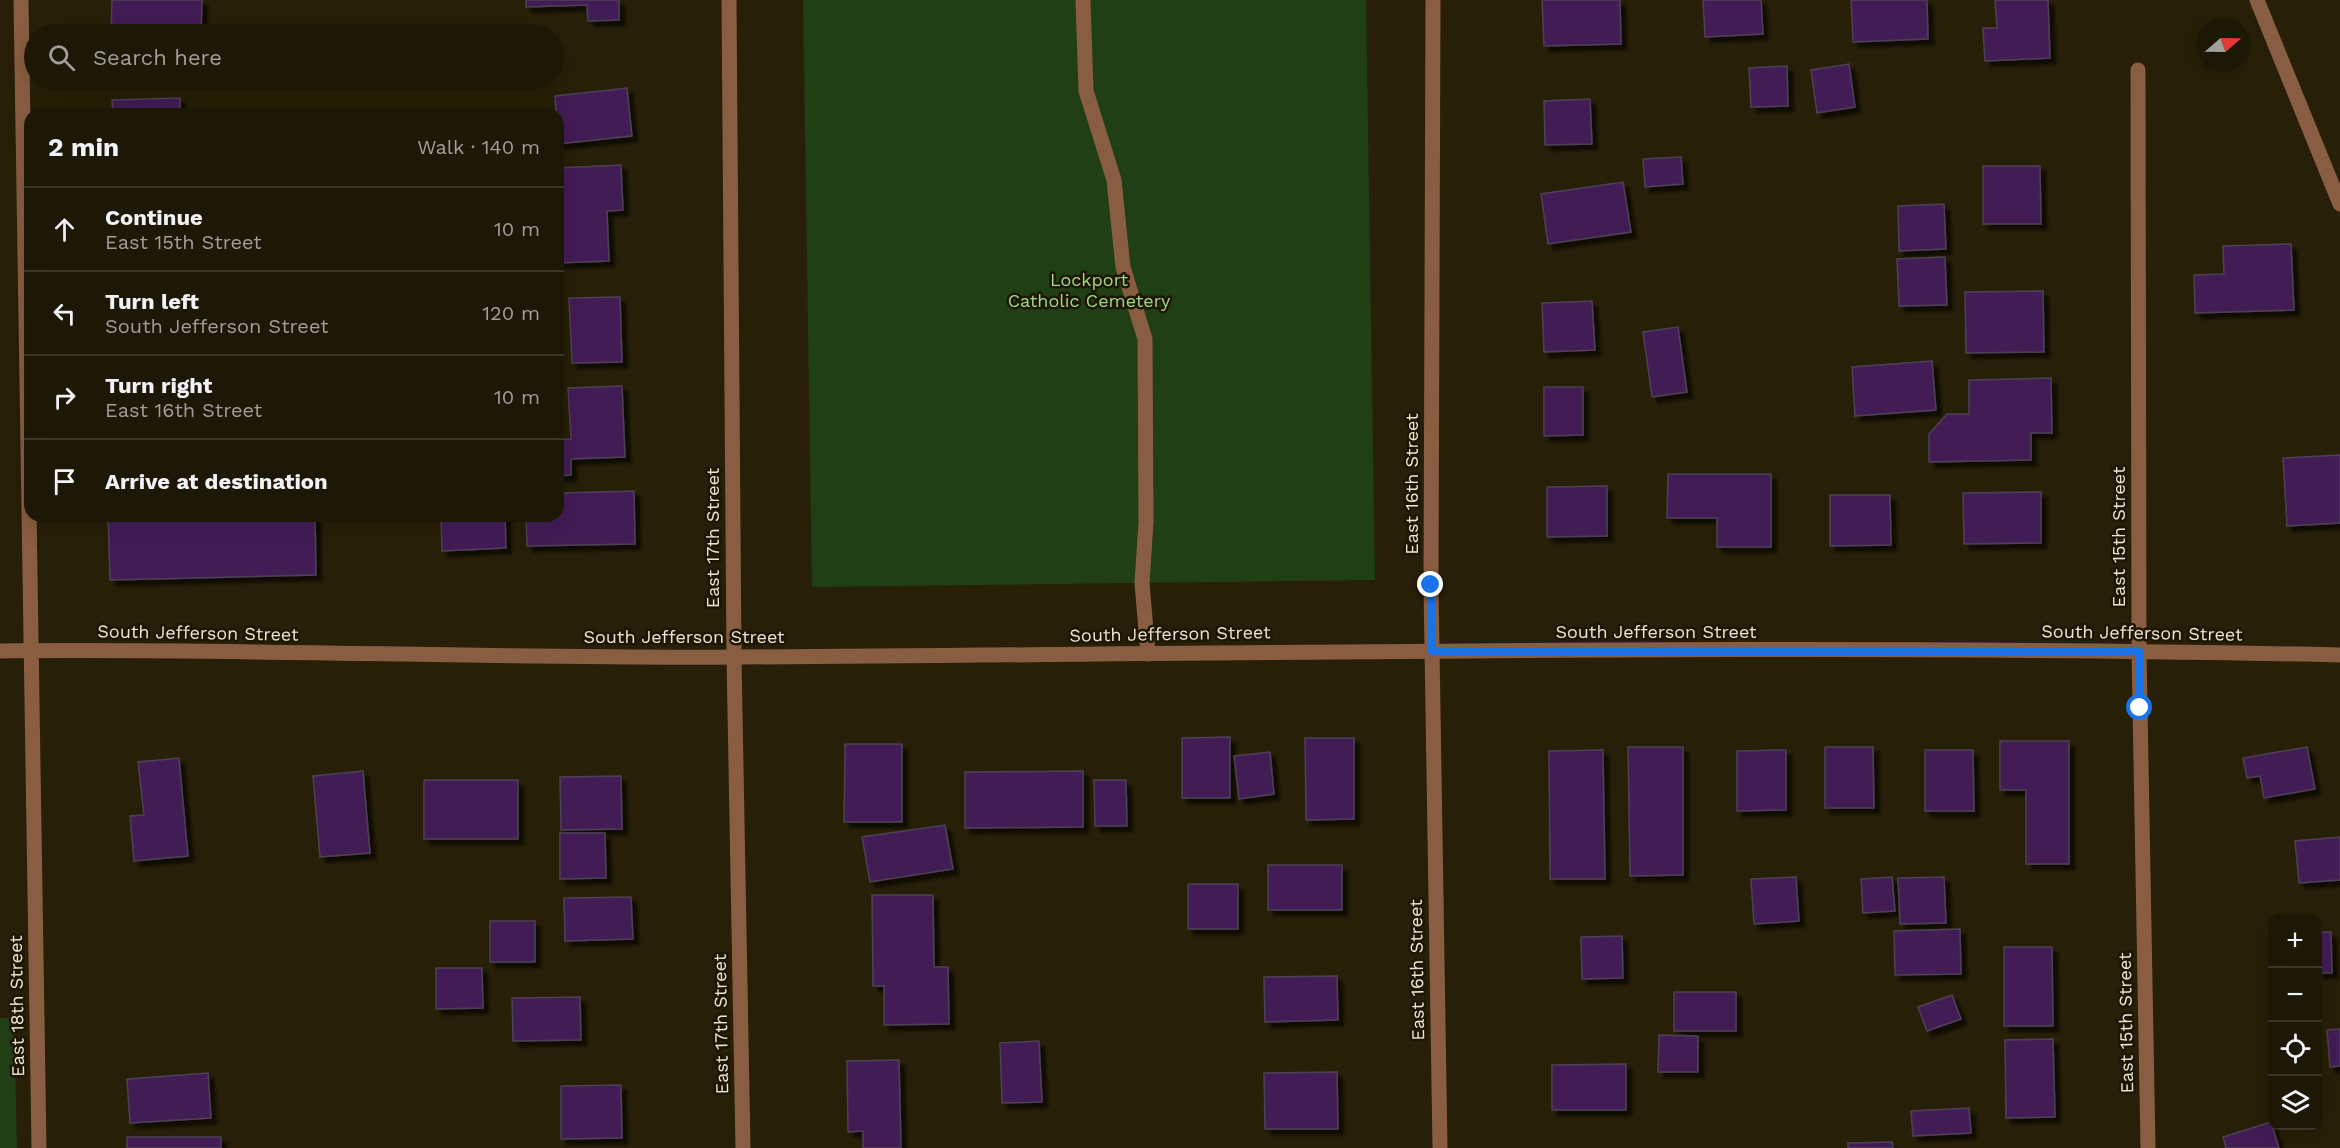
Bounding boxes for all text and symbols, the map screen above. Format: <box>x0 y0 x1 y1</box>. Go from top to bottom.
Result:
north arrow <box>2196 18 2250 72</box>
search box <box>24 24 564 90</box>
icon: search <box>45 41 78 74</box>
text: Search here <box>93 45 222 70</box>
text: 2 min <box>48 132 119 162</box>
text: Walk · 140 m <box>417 135 540 159</box>
text: Continue <box>105 205 203 230</box>
icon: ahead <box>48 213 81 246</box>
text: 10 m <box>494 217 540 241</box>
text: East 15th Street <box>105 230 262 254</box>
park label: Lockport Catholic Cemetery <box>1008 269 1171 311</box>
text: Turn left <box>105 289 199 314</box>
icon: left <box>48 297 81 330</box>
text: 120 m <box>482 301 540 325</box>
text: South Jefferson Street <box>105 314 329 338</box>
text: Turn right <box>105 373 212 398</box>
icon: right <box>48 381 81 414</box>
text: 10 m <box>494 385 540 409</box>
text: East 16th Street <box>105 398 262 422</box>
street label: East 16th Street <box>1401 413 1422 555</box>
icon: arrive <box>48 465 81 498</box>
street label: East 15th Street <box>2108 466 2129 607</box>
street label: East 17th Street <box>702 467 723 608</box>
text: Arrive at destination <box>105 469 328 494</box>
route end <box>1417 571 1443 597</box>
street label: South Jefferson Street <box>97 620 299 645</box>
street label: South Jefferson Street <box>2041 620 2243 645</box>
street label: South Jefferson Street <box>1069 621 1271 646</box>
street label: South Jefferson Street <box>1555 621 1757 642</box>
street label: South Jefferson Street <box>583 626 785 647</box>
route start <box>2126 694 2152 720</box>
street label: East 16th Street <box>1405 899 1428 1041</box>
map controls <box>2268 914 2322 1130</box>
button: + <box>2268 914 2322 968</box>
street label: East 18th Street <box>5 935 28 1077</box>
street label: East 15th Street <box>2114 952 2137 1094</box>
street label: East 17th Street <box>709 953 732 1094</box>
button: − <box>2268 968 2322 1022</box>
button: locate <box>2268 1022 2322 1076</box>
button: layers <box>2268 1076 2322 1130</box>

